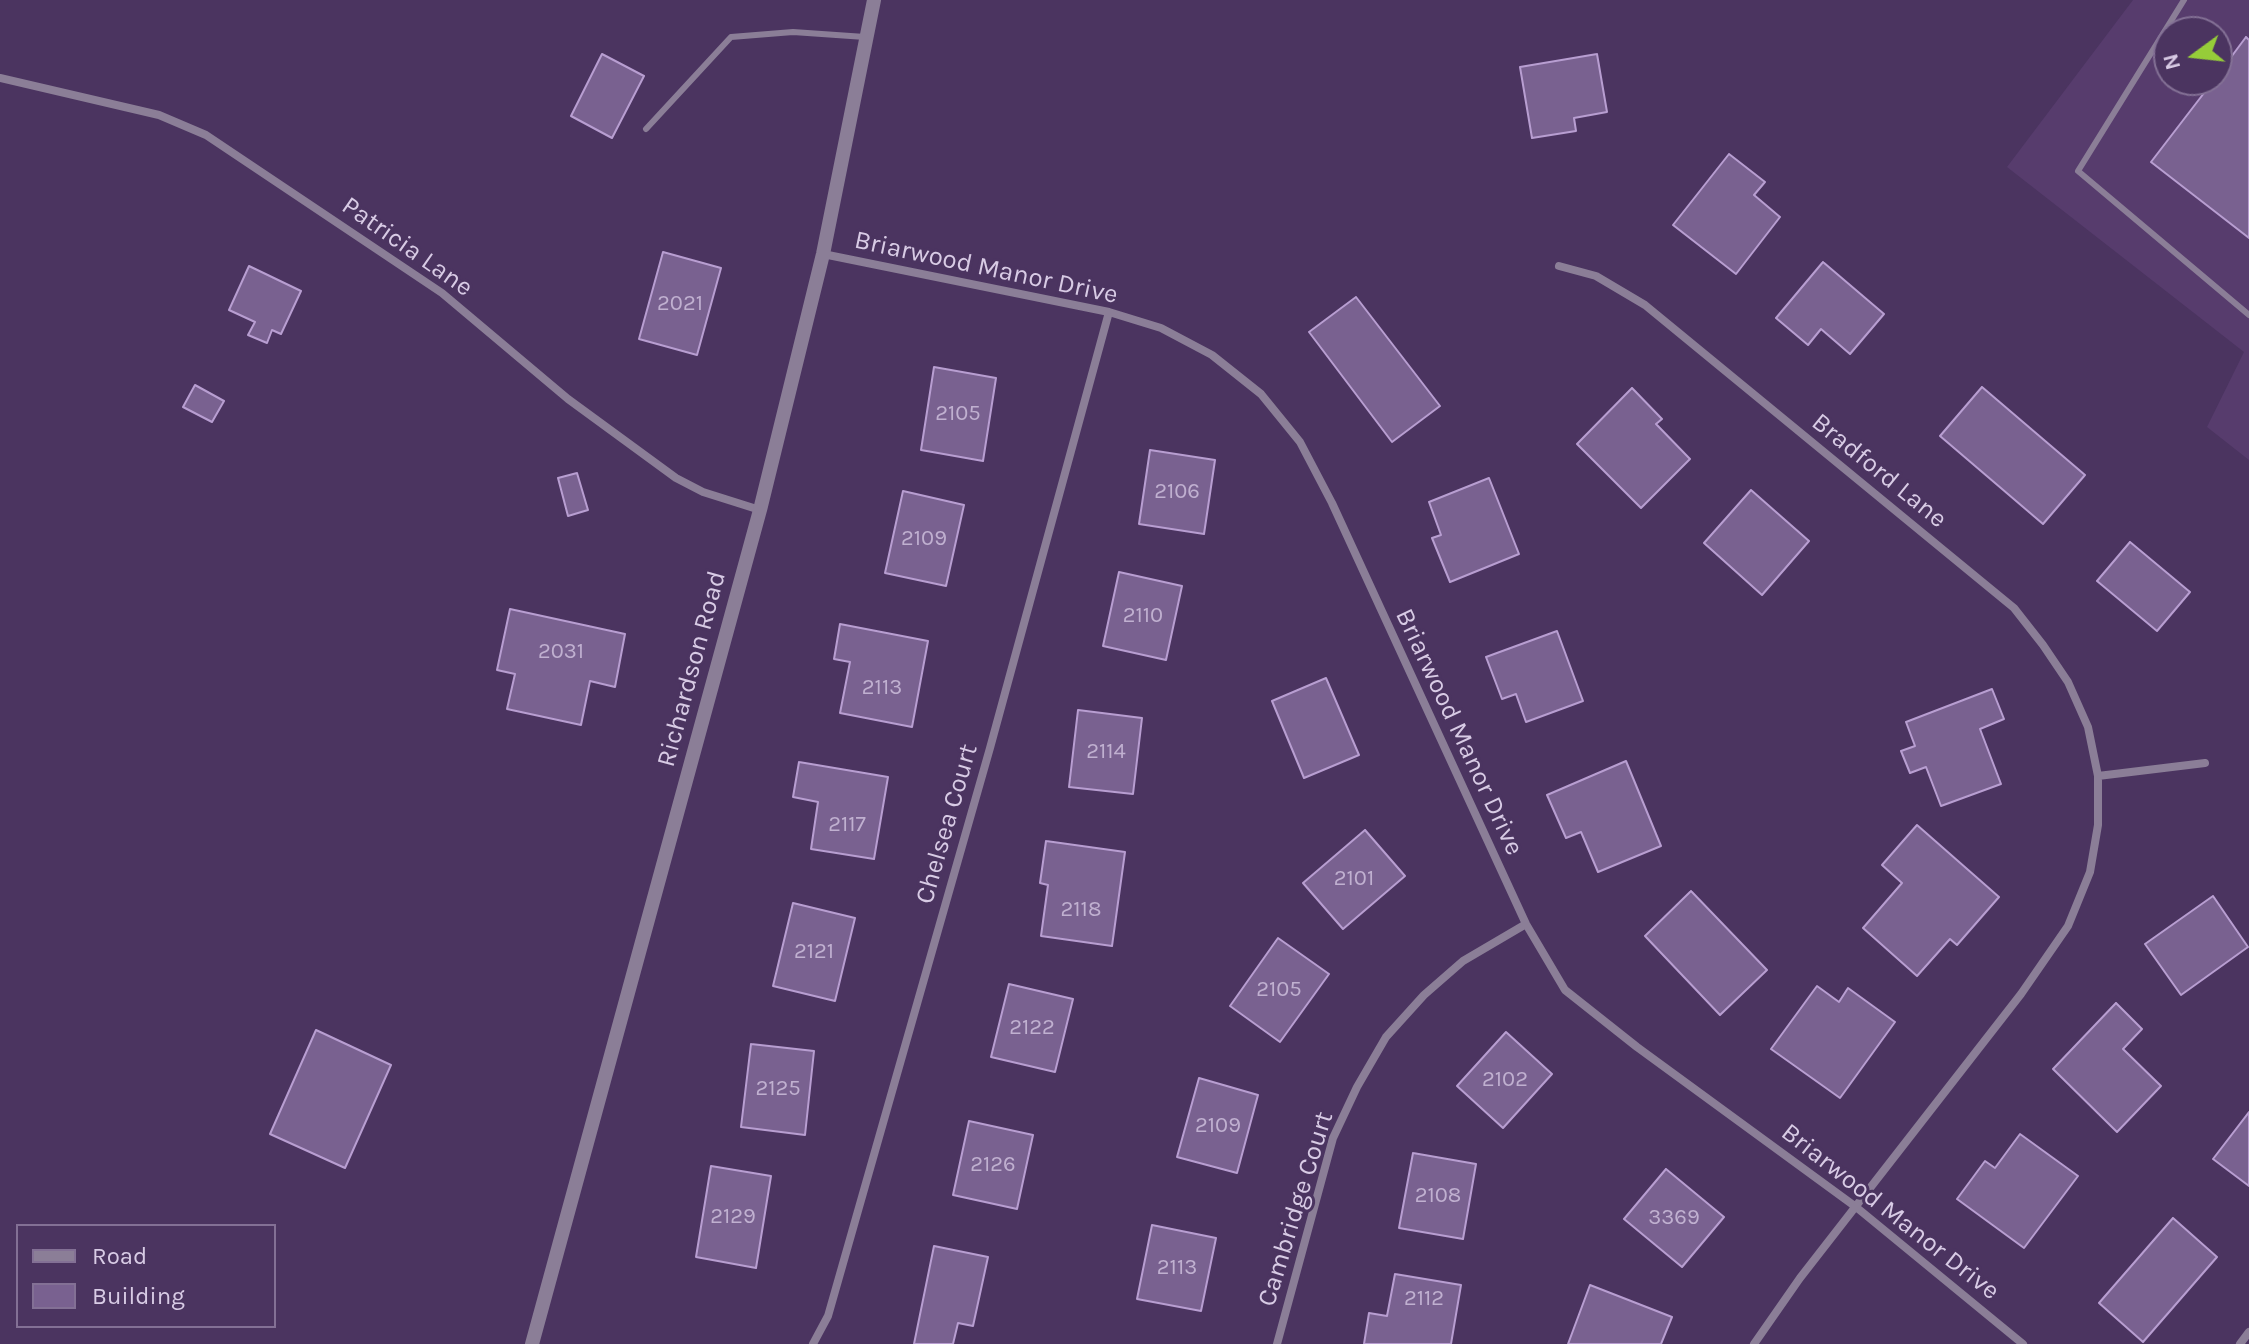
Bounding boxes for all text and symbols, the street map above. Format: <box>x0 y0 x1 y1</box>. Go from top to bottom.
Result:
north arrow <box>2153 16 2233 96</box>
text: N <box>2157 51 2186 73</box>
street label: Patricia Lane <box>335 190 479 304</box>
street label: Briarwood Manor Drive <box>851 225 1121 311</box>
house number: 2021 <box>657 291 703 317</box>
house number: 2105 <box>935 401 981 427</box>
street label: Bradford Lane <box>1805 407 1953 535</box>
house number: 2106 <box>1154 479 1200 505</box>
house number: 2109 <box>901 526 947 552</box>
street label: Richardson Road <box>651 568 733 770</box>
house number: 2110 <box>1123 603 1163 629</box>
street label: Briarwood Manor Drive <box>1388 604 1530 860</box>
house number: 2031 <box>538 639 584 665</box>
house number: 2113 <box>862 675 902 701</box>
house number: 2114 <box>1086 739 1126 765</box>
street label: Chelsea Court <box>909 740 985 908</box>
house number: 2117 <box>828 812 866 838</box>
house number: 2101 <box>1334 866 1374 892</box>
house number: 2118 <box>1061 897 1101 923</box>
house number: 2121 <box>794 939 834 965</box>
house number: 2105 <box>1256 977 1302 1003</box>
house number: 2122 <box>1009 1015 1055 1041</box>
house number: 2102 <box>1482 1067 1528 1093</box>
house number: 2125 <box>755 1076 801 1102</box>
street label: Cambridge Court <box>1252 1108 1340 1310</box>
house number: 2109 <box>1195 1113 1241 1139</box>
street label: Briarwood Manor Drive <box>1775 1117 2005 1307</box>
house number: 2126 <box>970 1152 1016 1178</box>
house number: 2108 <box>1415 1183 1461 1209</box>
house number: 2129 <box>710 1204 756 1230</box>
house number: 3369 <box>1648 1205 1700 1231</box>
legend <box>16 1224 276 1328</box>
text: Road <box>92 1242 147 1270</box>
house number: 2113 <box>1157 1255 1197 1281</box>
text: Building <box>92 1282 185 1310</box>
house number: 2112 <box>1404 1286 1444 1312</box>

